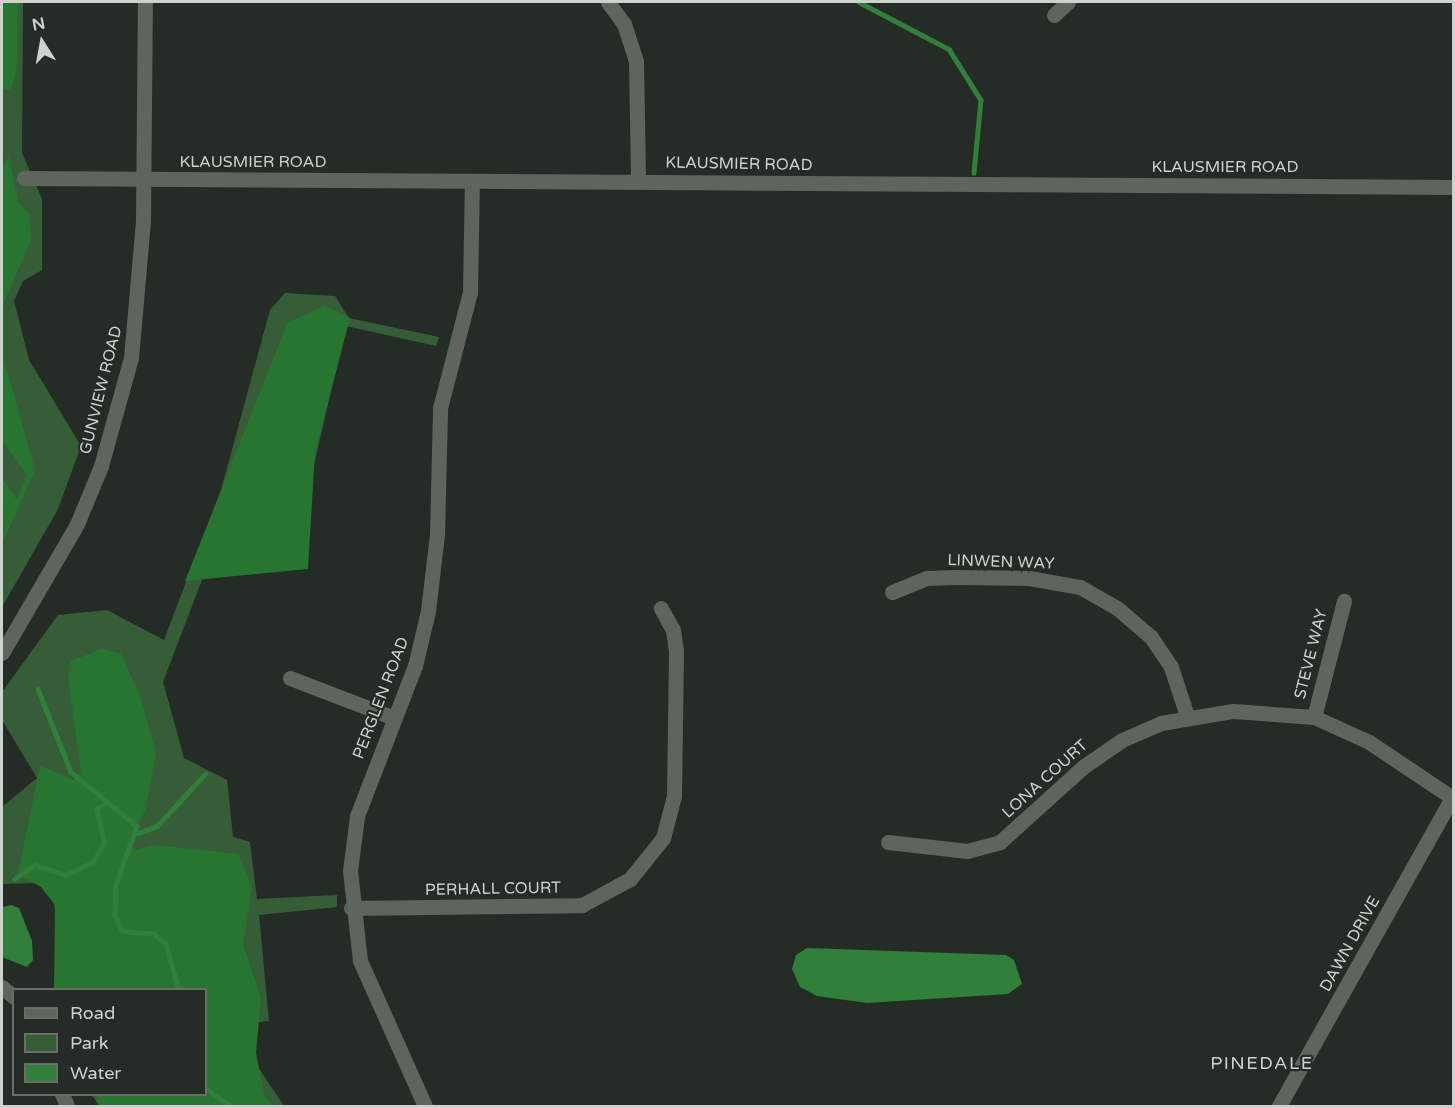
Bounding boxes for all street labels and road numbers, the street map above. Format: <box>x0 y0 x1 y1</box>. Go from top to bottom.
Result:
street label: KLAUSMIER ROAD <box>179 152 327 172</box>
street label: KLAUSMIER ROAD <box>665 153 813 175</box>
street label: KLAUSMIER ROAD <box>1151 157 1299 177</box>
street label: GUNVIEW ROAD <box>76 324 126 456</box>
street label: LINWEN WAY <box>947 551 1055 573</box>
street label: STEVE WAY <box>1291 607 1331 701</box>
street label: PERGLEN ROAD <box>349 634 413 762</box>
street label: LONA COURT <box>998 736 1092 822</box>
street label: PERHALL COURT <box>425 878 561 900</box>
street label: DAWN DRIVE <box>1316 893 1384 995</box>

